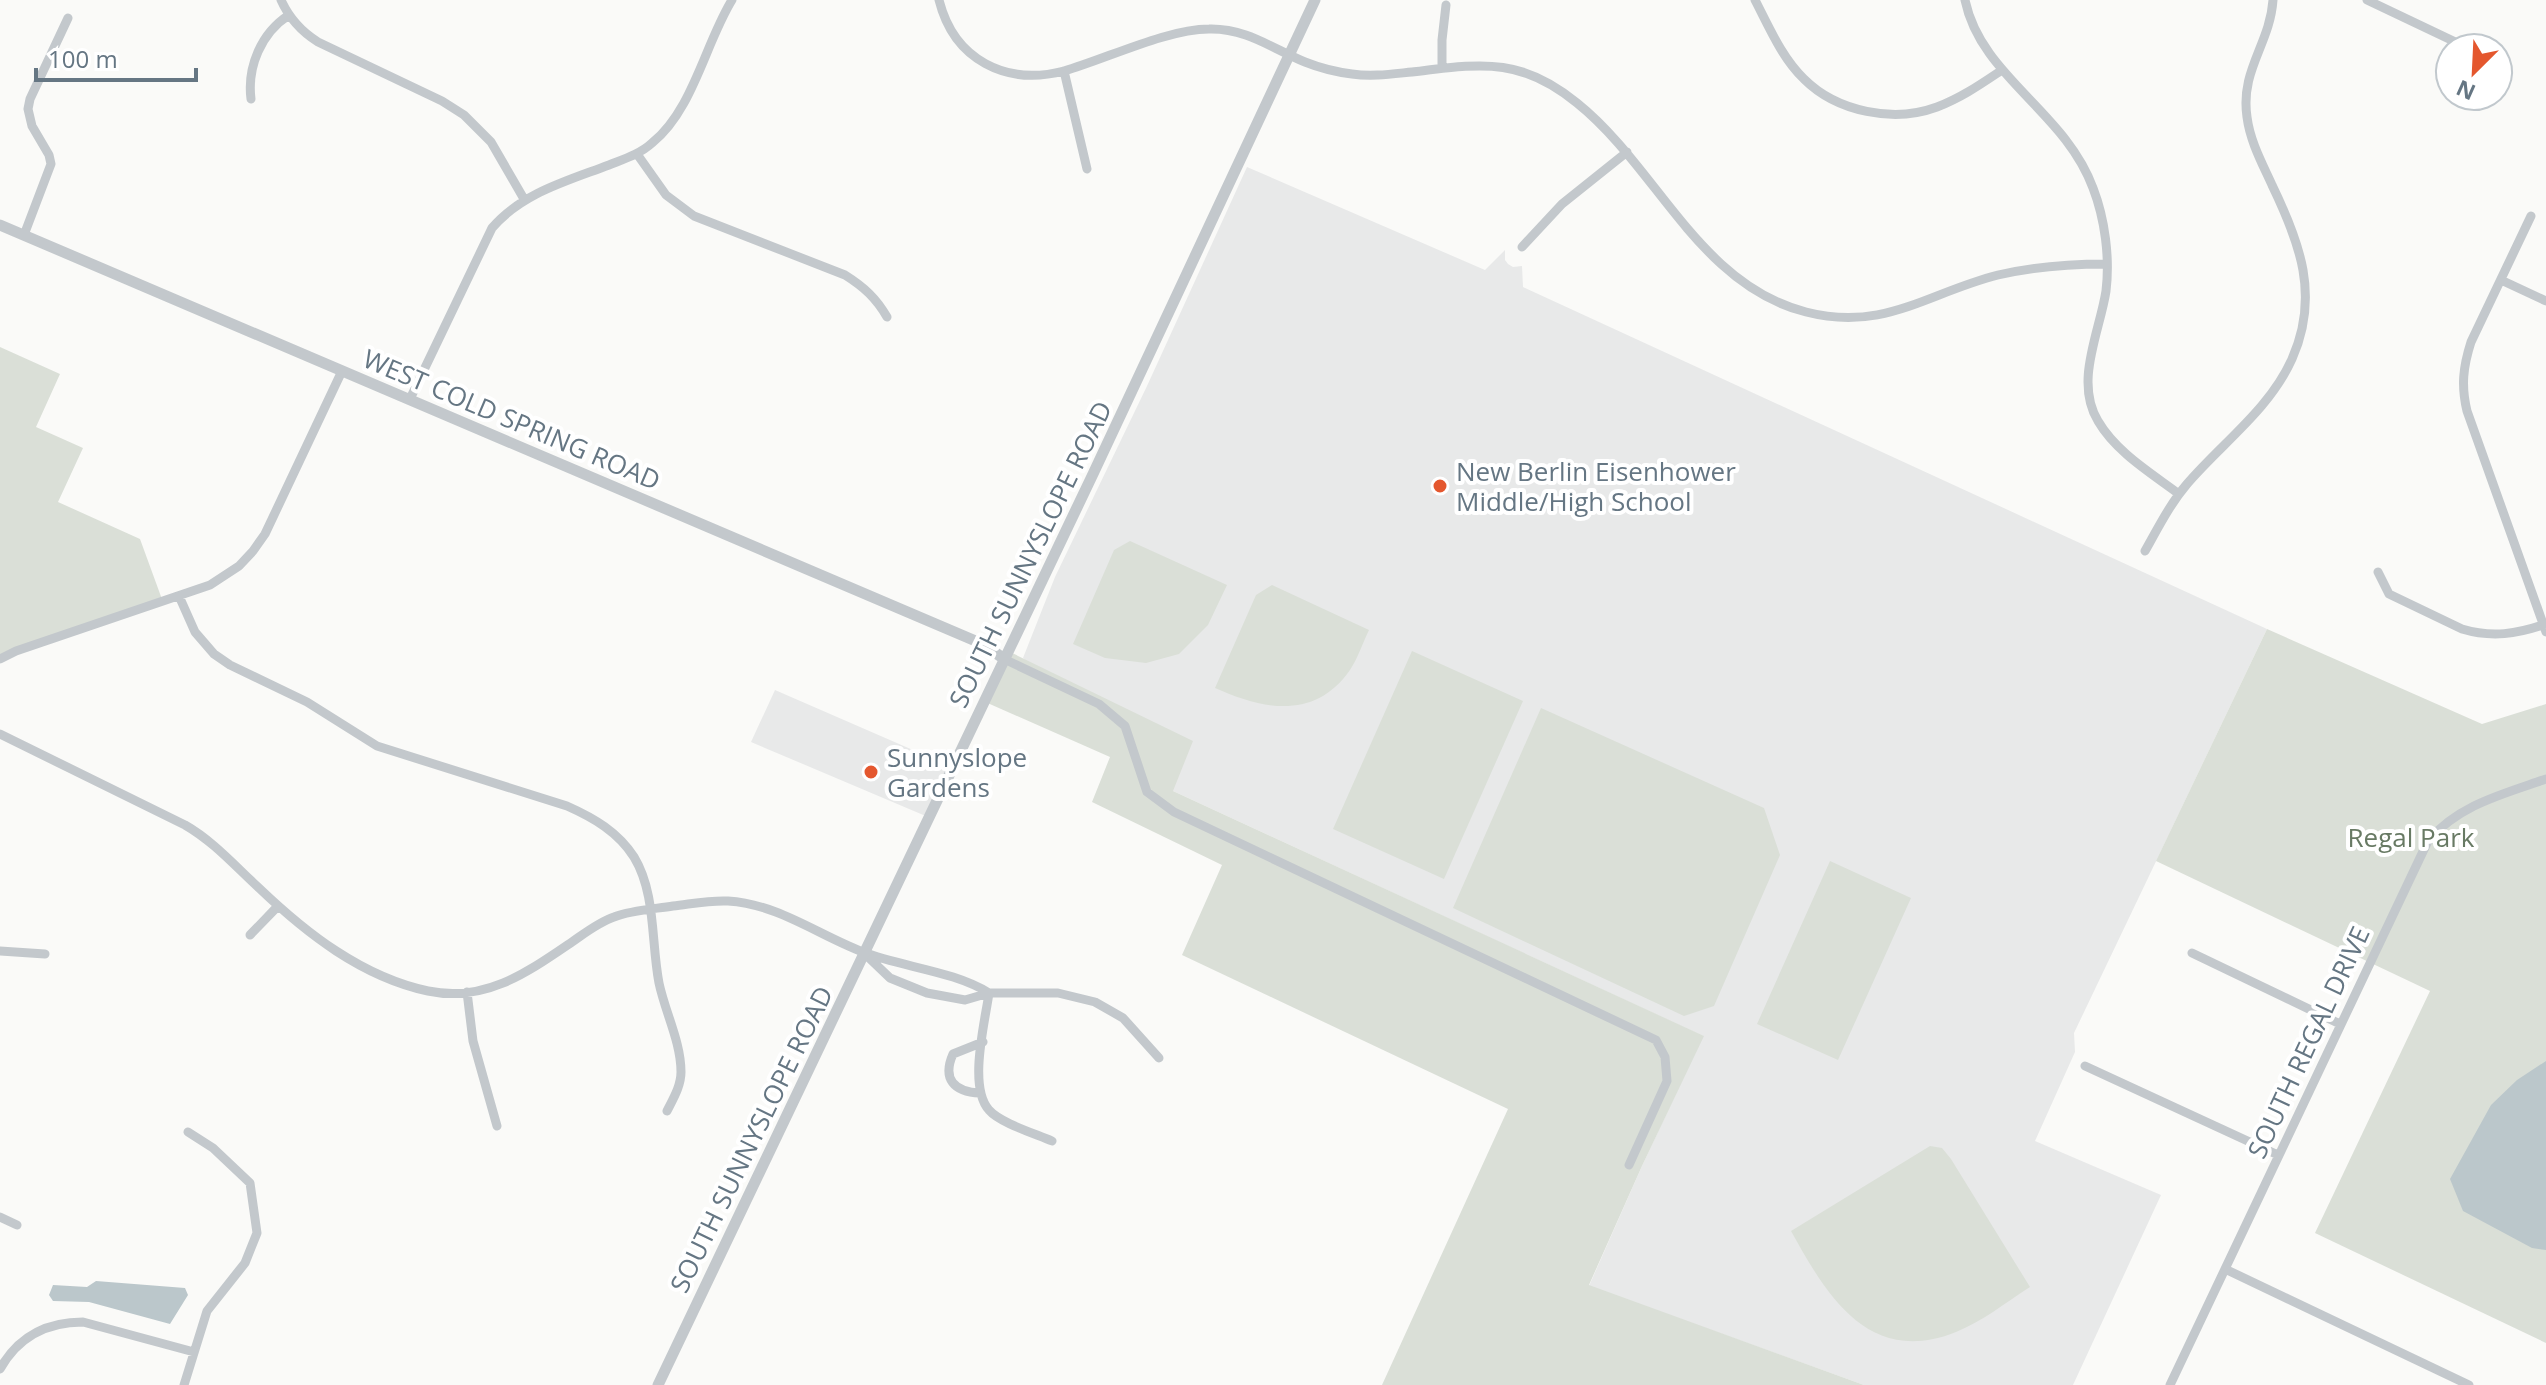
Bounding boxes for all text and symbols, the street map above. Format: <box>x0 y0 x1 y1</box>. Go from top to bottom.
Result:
scale bar <box>36 32 196 82</box>
north arrow <box>2434 32 2514 112</box>
text: 100 m <box>48 42 118 75</box>
text: N <box>2451 74 2480 109</box>
street label: WEST COLD SPRING ROAD <box>358 340 666 498</box>
street label: SOUTH SUNNYSLOPE ROAD <box>940 395 1120 713</box>
place label: New Berlin Eisenhower Middle/High School <box>1456 453 1736 519</box>
marker: New Berlin Eisenhower Middle/High School <box>1431 477 1449 495</box>
place label: Sunnyslope Gardens <box>887 739 1027 805</box>
marker: Sunnyslope Gardens <box>862 763 880 781</box>
park label: Regal Park <box>2348 819 2475 855</box>
street label: SOUTH REGAL DRIVE <box>2238 920 2378 1164</box>
street label: SOUTH SUNNYSLOPE ROAD <box>661 980 841 1298</box>

